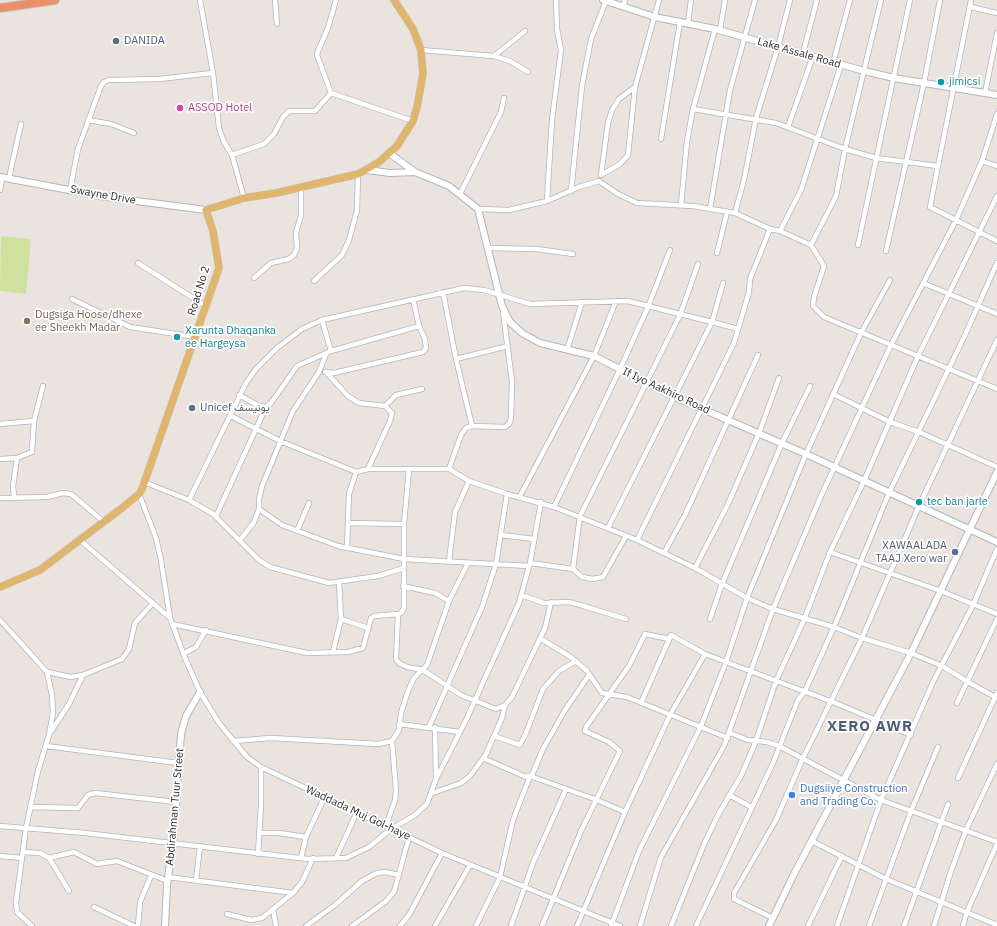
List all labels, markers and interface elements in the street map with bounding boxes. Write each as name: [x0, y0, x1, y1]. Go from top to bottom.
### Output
place label: DANIDA: [124, 34, 165, 48]
street label: Lake Assale Road: [756, 35, 842, 71]
marker: DANIDA: [111, 36, 121, 46]
place label: jimicsi: [949, 75, 980, 89]
marker: jimicsi: [936, 77, 946, 87]
place label: ASSOD Hotel: [188, 101, 252, 115]
marker: ASSOD Hotel: [175, 103, 185, 113]
street label: Swayne Drive: [69, 183, 137, 207]
street label: Road No 2: [185, 265, 213, 317]
place label: Dugsiga Hoose/dhexe ee Sheekh Madar: [35, 308, 142, 334]
marker: Dugsiga Hoose/dhexe ee Sheekh Madar: [22, 316, 32, 326]
place label: Xarunta Dhaqanka ee Hargeysa: [185, 324, 276, 350]
marker: Xarunta Dhaqanka ee Hargeysa: [172, 332, 182, 342]
street label: If Iyo Aakhiro Road: [620, 365, 712, 417]
place label: Unicef يونيسف: [200, 401, 270, 415]
marker: Unicef يونيسف: [187, 403, 197, 413]
place label: tec ban jarle: [927, 495, 988, 509]
marker: tec ban jarle: [914, 497, 924, 507]
place label: XAWAALADA TAAJ Xero war: [875, 539, 947, 565]
marker: XAWAALADA TAAJ Xero war: [950, 547, 960, 557]
district label: XERO AWR: [827, 718, 913, 736]
street label: Abdirahman Tuur Street: [163, 748, 187, 866]
place label: Dugsiiye Construction and Trading Co.: [800, 782, 908, 808]
street label: Waddada Muj Gol-haye: [303, 783, 413, 843]
marker: Dugsiiye Construction and Trading Co.: [787, 790, 797, 800]

